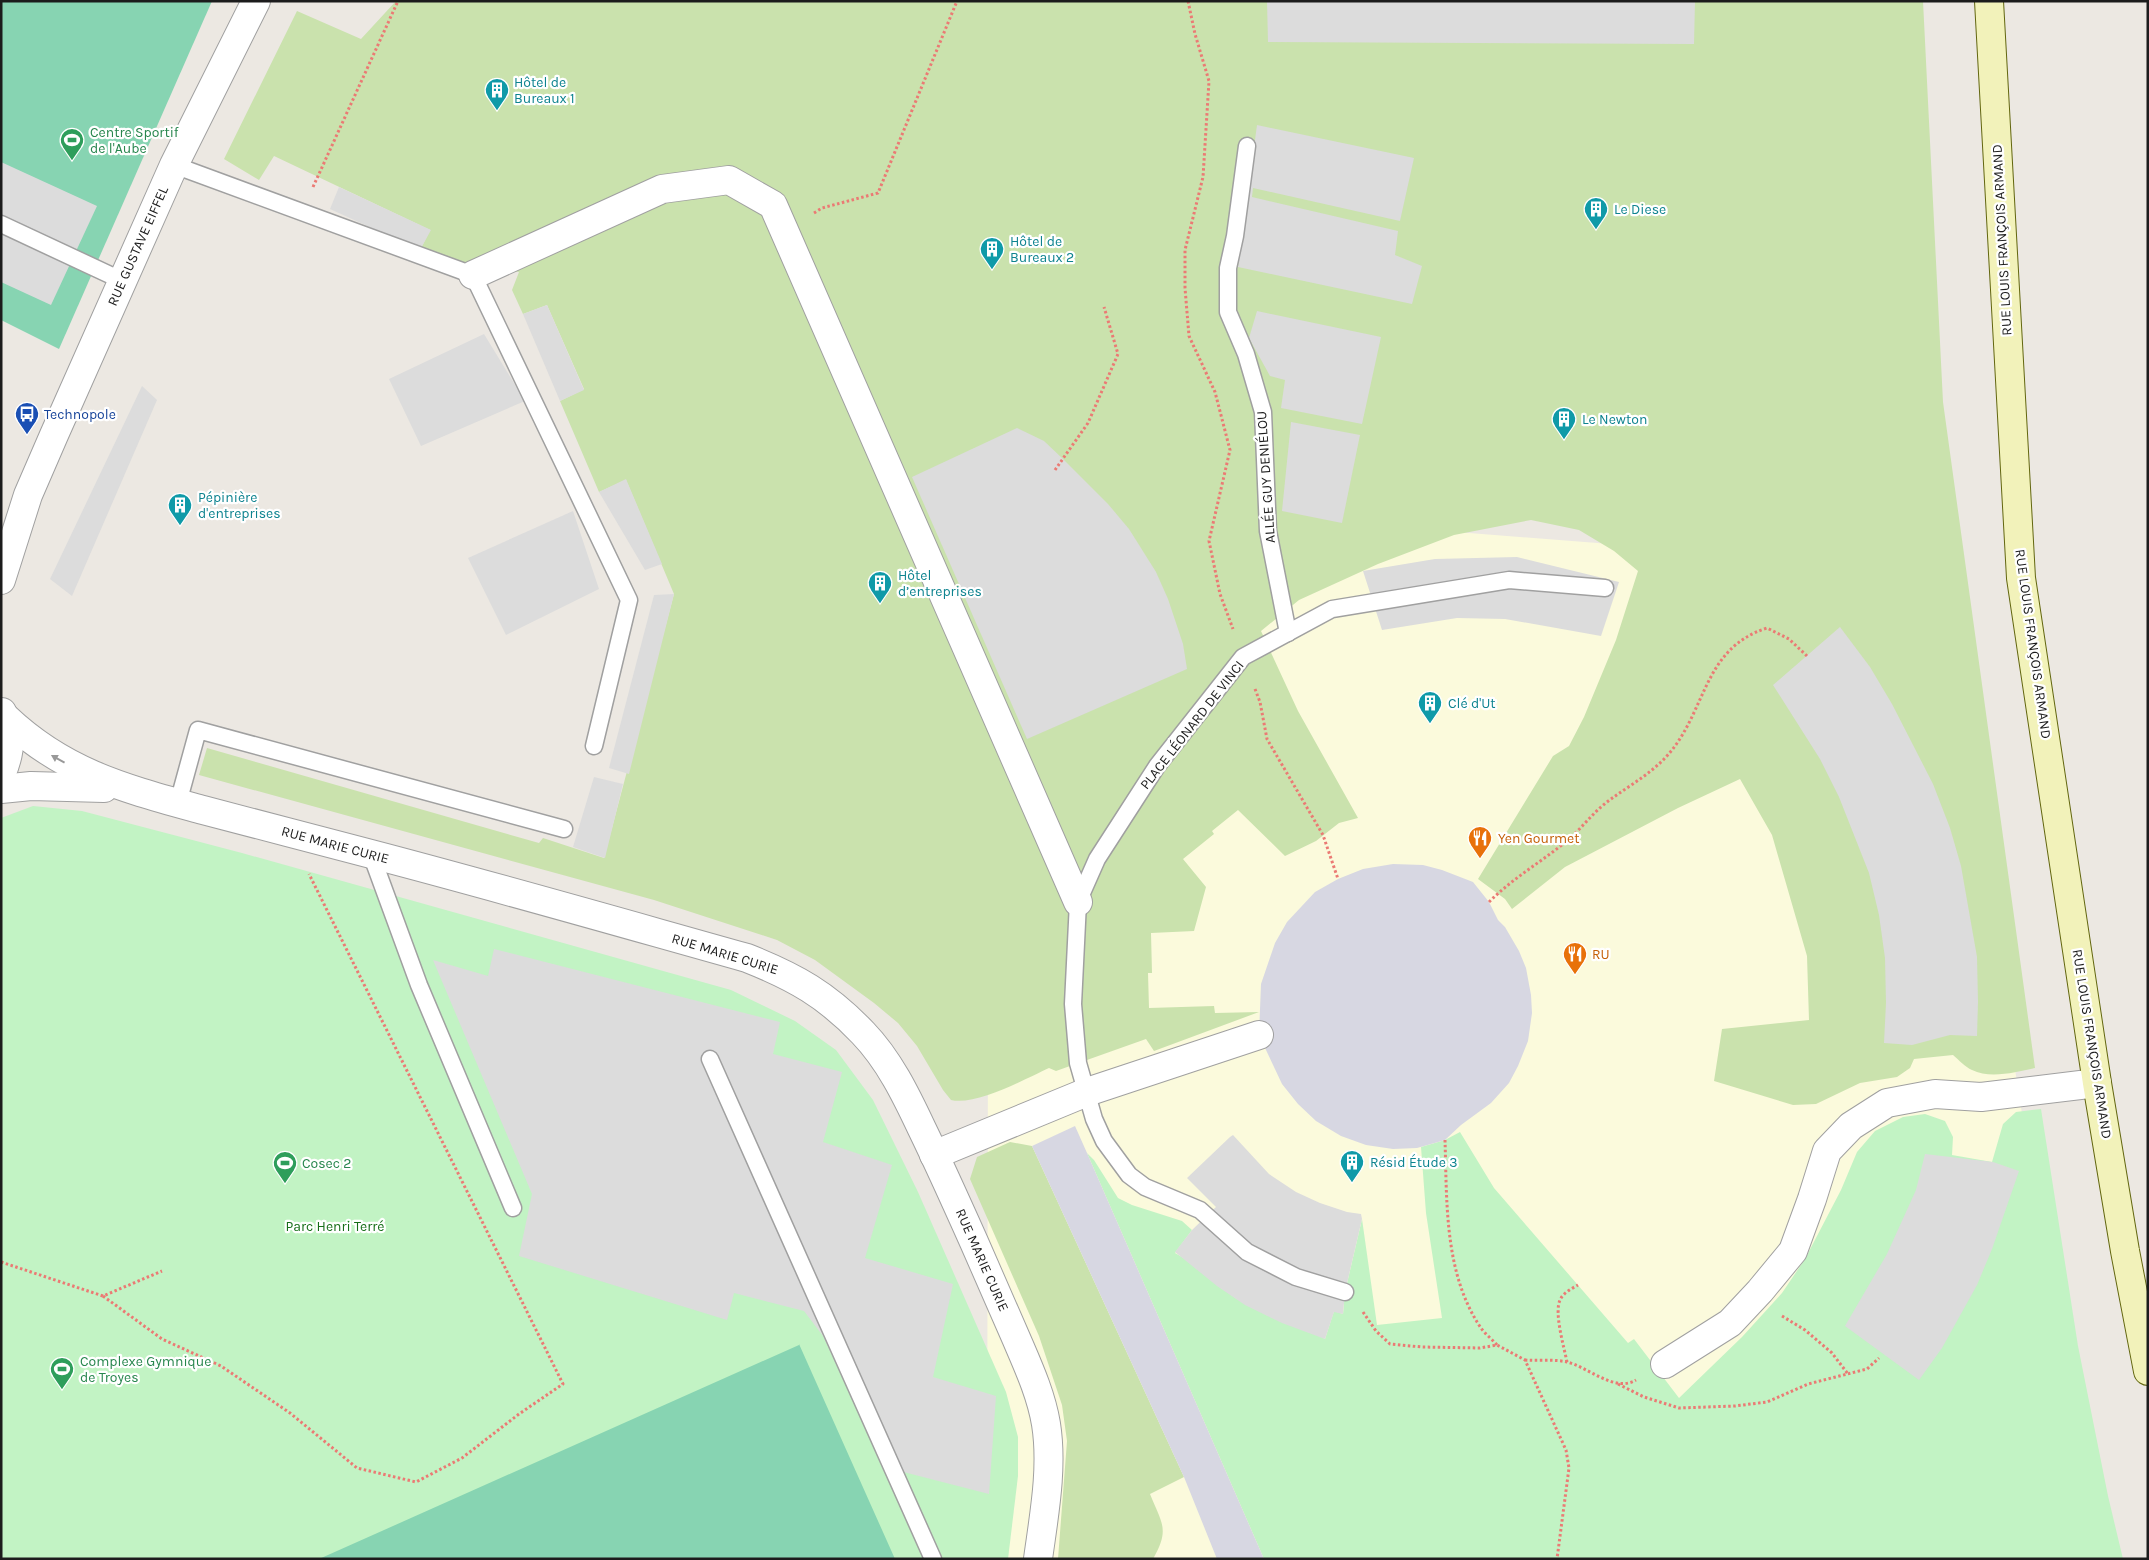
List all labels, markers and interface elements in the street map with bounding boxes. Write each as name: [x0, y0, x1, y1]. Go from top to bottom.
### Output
place label: Hôtel de Bureaux 1: [514, 74, 575, 107]
building icon: Hôtel de Bureaux 1: [484, 77, 510, 111]
place label: Centre Sportif de l'Aube: [90, 124, 179, 157]
sports icon: Centre Sportif de l'Aube: [59, 127, 85, 161]
street label: RUE LOUIS FRANÇOIS ARMAND: [1988, 144, 2016, 336]
street label: RUE GUSTAVE EIFFEL: [104, 183, 172, 309]
building icon: Le Diese: [1583, 196, 1609, 230]
place label: Le Diese: [1614, 201, 1666, 218]
place label: Hôtel de Bureaux 2: [1010, 233, 1074, 266]
building icon: Hôtel de Bureaux 2: [979, 236, 1005, 270]
bus stop icon: Technopole: [14, 401, 40, 435]
place label: Technopole: [44, 406, 116, 423]
building icon: Le Newton: [1551, 406, 1577, 440]
street label: ALLÉE GUY DENIÉLOU: [1252, 410, 1279, 544]
place label: Le Newton: [1582, 411, 1647, 428]
place label: Pépinière d'entreprises: [198, 489, 281, 522]
building icon: Pépinière d'entreprises: [167, 492, 193, 526]
street label: RUE LOUIS FRANÇOIS ARMAND: [2011, 548, 2055, 740]
place label: Hôtel d’entreprises: [898, 567, 982, 600]
building icon: Hôtel d’entreprises: [867, 570, 893, 604]
street label: PLACE LÉONARD DE VINCI: [1136, 657, 1248, 793]
building icon: Clé d'Ut: [1417, 690, 1443, 724]
place label: Clé d'Ut: [1448, 695, 1496, 712]
one-way arrow: [51, 755, 66, 763]
street label: RUE MARIE CURIE: [279, 822, 391, 868]
restaurant icon: Yen Gourmet: [1467, 825, 1493, 859]
place label: Yen Gourmet: [1498, 830, 1580, 847]
street label: RUE MARIE CURIE: [670, 930, 780, 978]
restaurant icon: RU: [1562, 941, 1588, 975]
place label: RU: [1592, 946, 1610, 963]
street label: RUE LOUIS FRANÇOIS ARMAND: [2069, 948, 2115, 1140]
building icon: Résid Étude 3: [1339, 1149, 1365, 1183]
sports icon: Cosec 2: [272, 1150, 298, 1184]
place label: Résid Étude 3: [1370, 1153, 1458, 1171]
place label: Cosec 2: [302, 1155, 351, 1172]
street label: RUE MARIE CURIE: [952, 1206, 1012, 1314]
park label: Parc Henri Terré: [285, 1218, 385, 1235]
place label: Complexe Gymnique de Troyes: [80, 1353, 211, 1386]
sports icon: Complexe Gymnique de Troyes: [49, 1356, 75, 1390]

